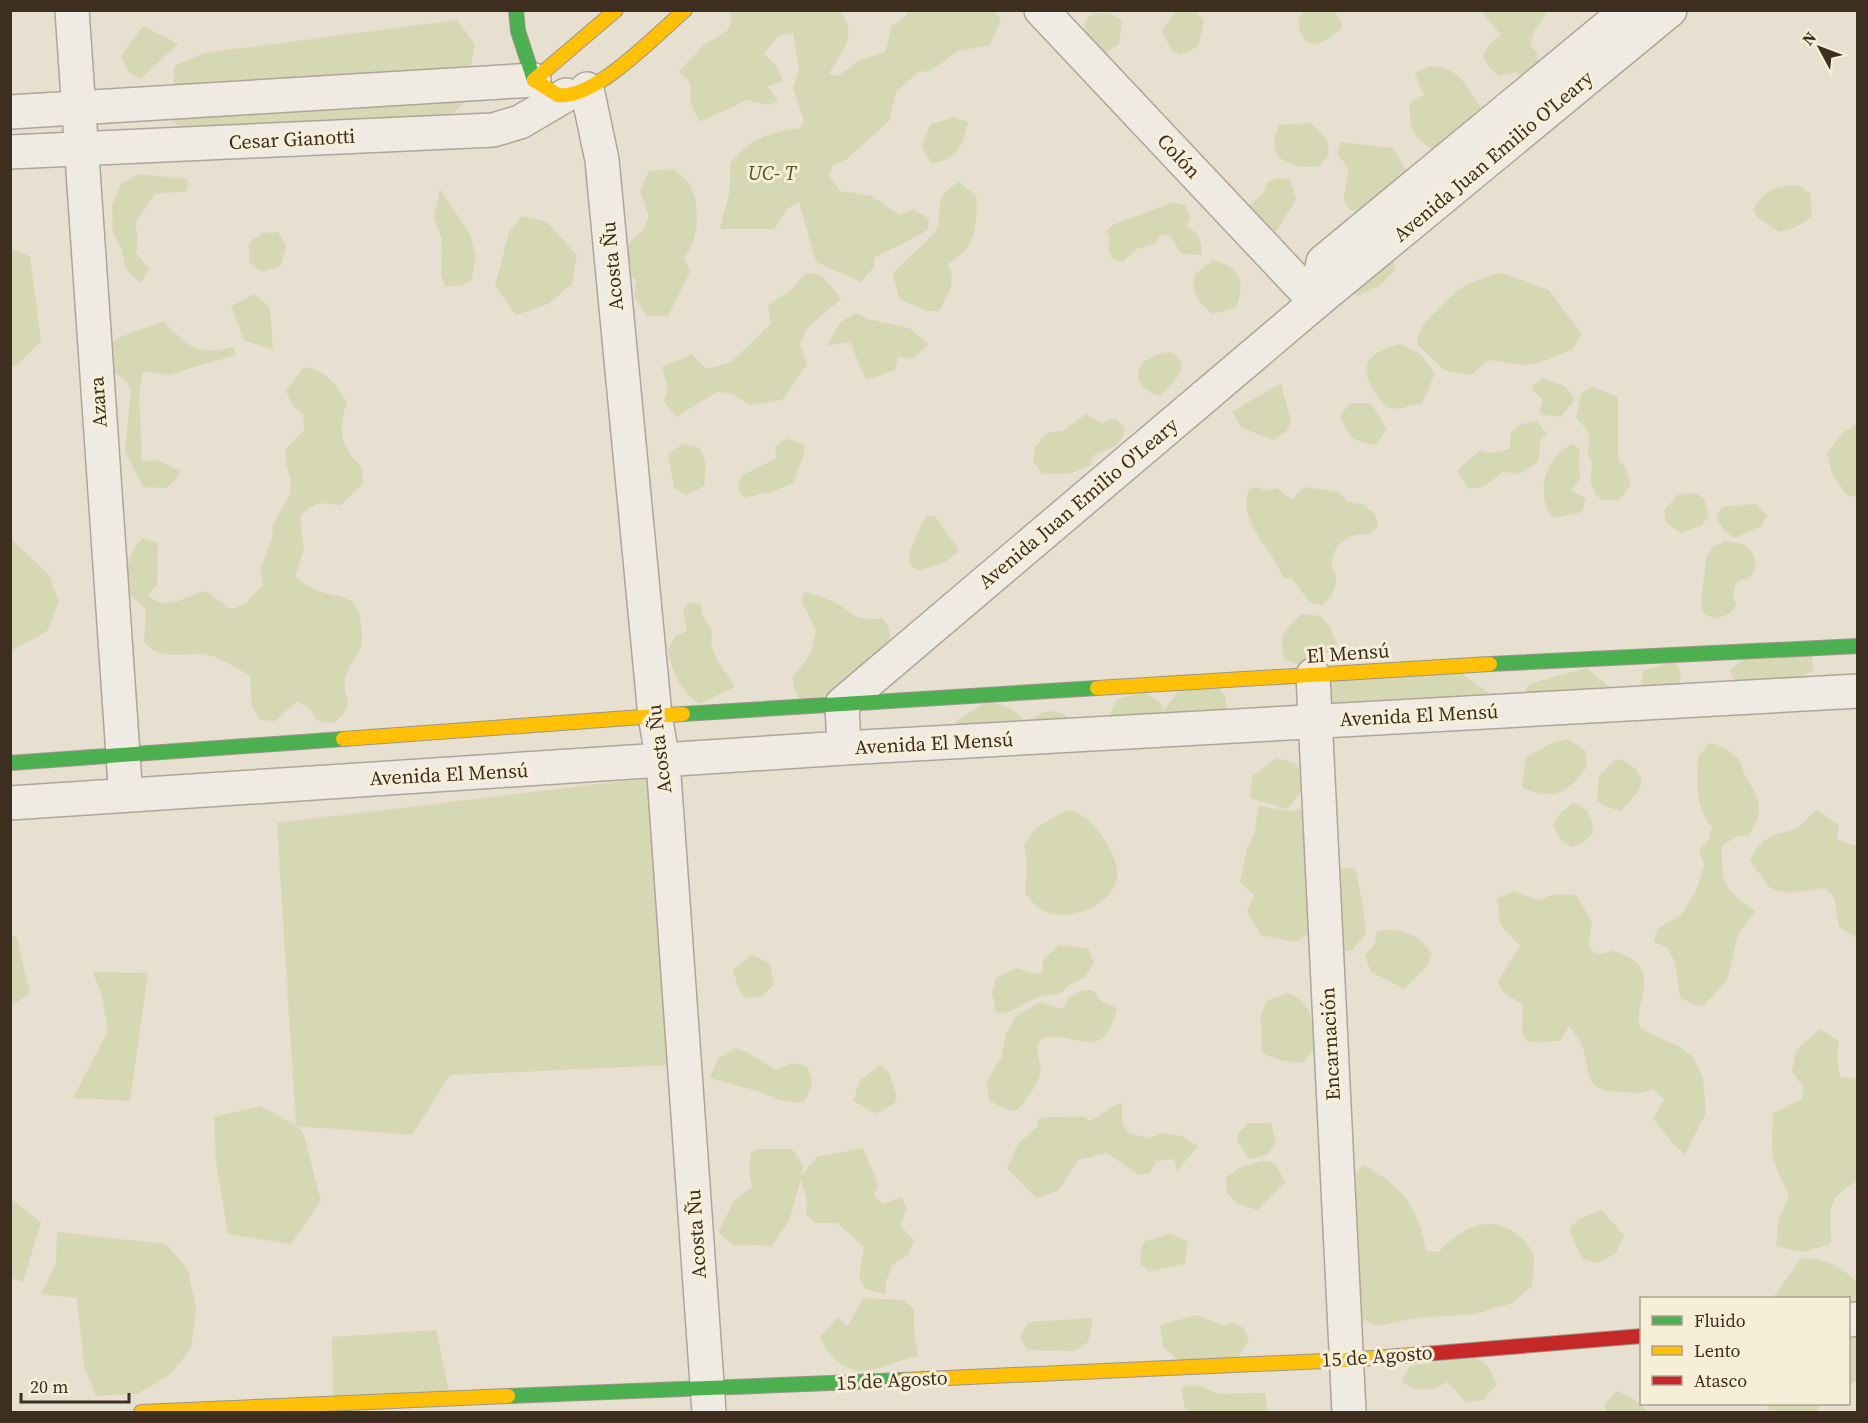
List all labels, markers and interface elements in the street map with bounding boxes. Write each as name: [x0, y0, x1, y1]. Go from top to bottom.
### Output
north arrow: [1790, 18, 1850, 78]
text: N: [1797, 26, 1821, 50]
street label: Avenida Juan Emilio O'Leary: [1387, 63, 1600, 248]
street label: Cesar Gianotti: [228, 122, 356, 156]
street label: Colón: [1151, 127, 1207, 185]
park label: UC- T: [748, 159, 798, 187]
street label: Acosta Ñu: [594, 220, 630, 312]
street label: Azara: [82, 375, 114, 428]
street label: Avenida Juan Emilio O'Leary: [972, 410, 1185, 595]
street label: El Mensú: [1306, 636, 1390, 670]
street label: Avenida El Mensú: [1339, 697, 1499, 733]
street label: Acosta Ñu: [640, 703, 678, 795]
street label: Avenida El Mensú: [854, 725, 1014, 761]
street label: Avenida El Mensú: [369, 756, 529, 792]
street label: Encarnación: [1313, 987, 1347, 1101]
street label: Acosta Ñu: [679, 1188, 713, 1280]
legend: [1640, 1297, 1850, 1405]
text: Fluido: [1694, 1308, 1746, 1333]
street label: 15 de Agosto: [1320, 1338, 1434, 1374]
text: Lento: [1694, 1338, 1741, 1363]
street label: 15 de Agosto: [836, 1363, 948, 1397]
scale bar: [21, 1366, 129, 1404]
text: Atasco: [1694, 1368, 1747, 1393]
text: 20 m: [30, 1374, 68, 1399]

